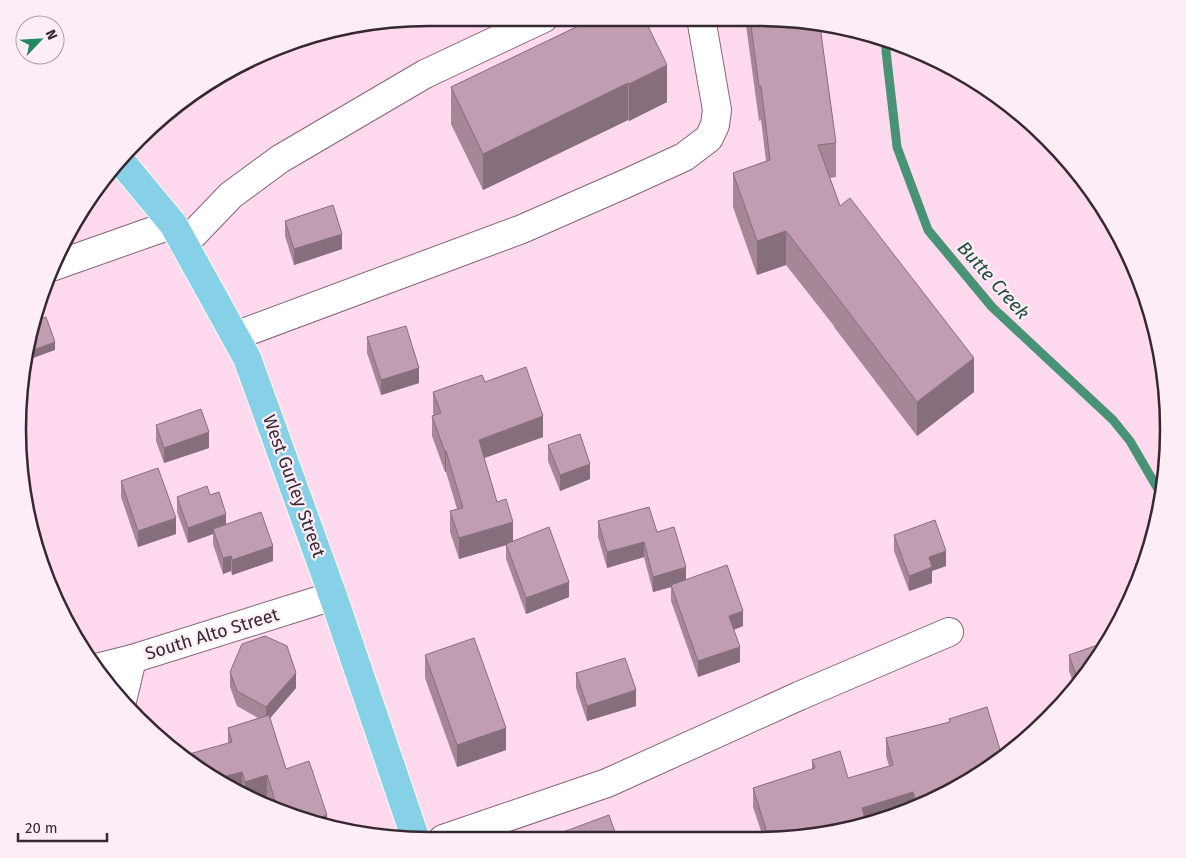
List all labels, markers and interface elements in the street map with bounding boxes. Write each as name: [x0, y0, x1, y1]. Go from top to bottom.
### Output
north arrow: [15, 15, 65, 65]
text: N: [42, 27, 61, 43]
water label: Butte Creek: [953, 237, 1035, 324]
street label: West Gurley Street: [258, 412, 330, 561]
street label: South Alto Street: [143, 603, 282, 665]
scale bar: [18, 810, 106, 842]
text: 20 m: [25, 819, 58, 837]

